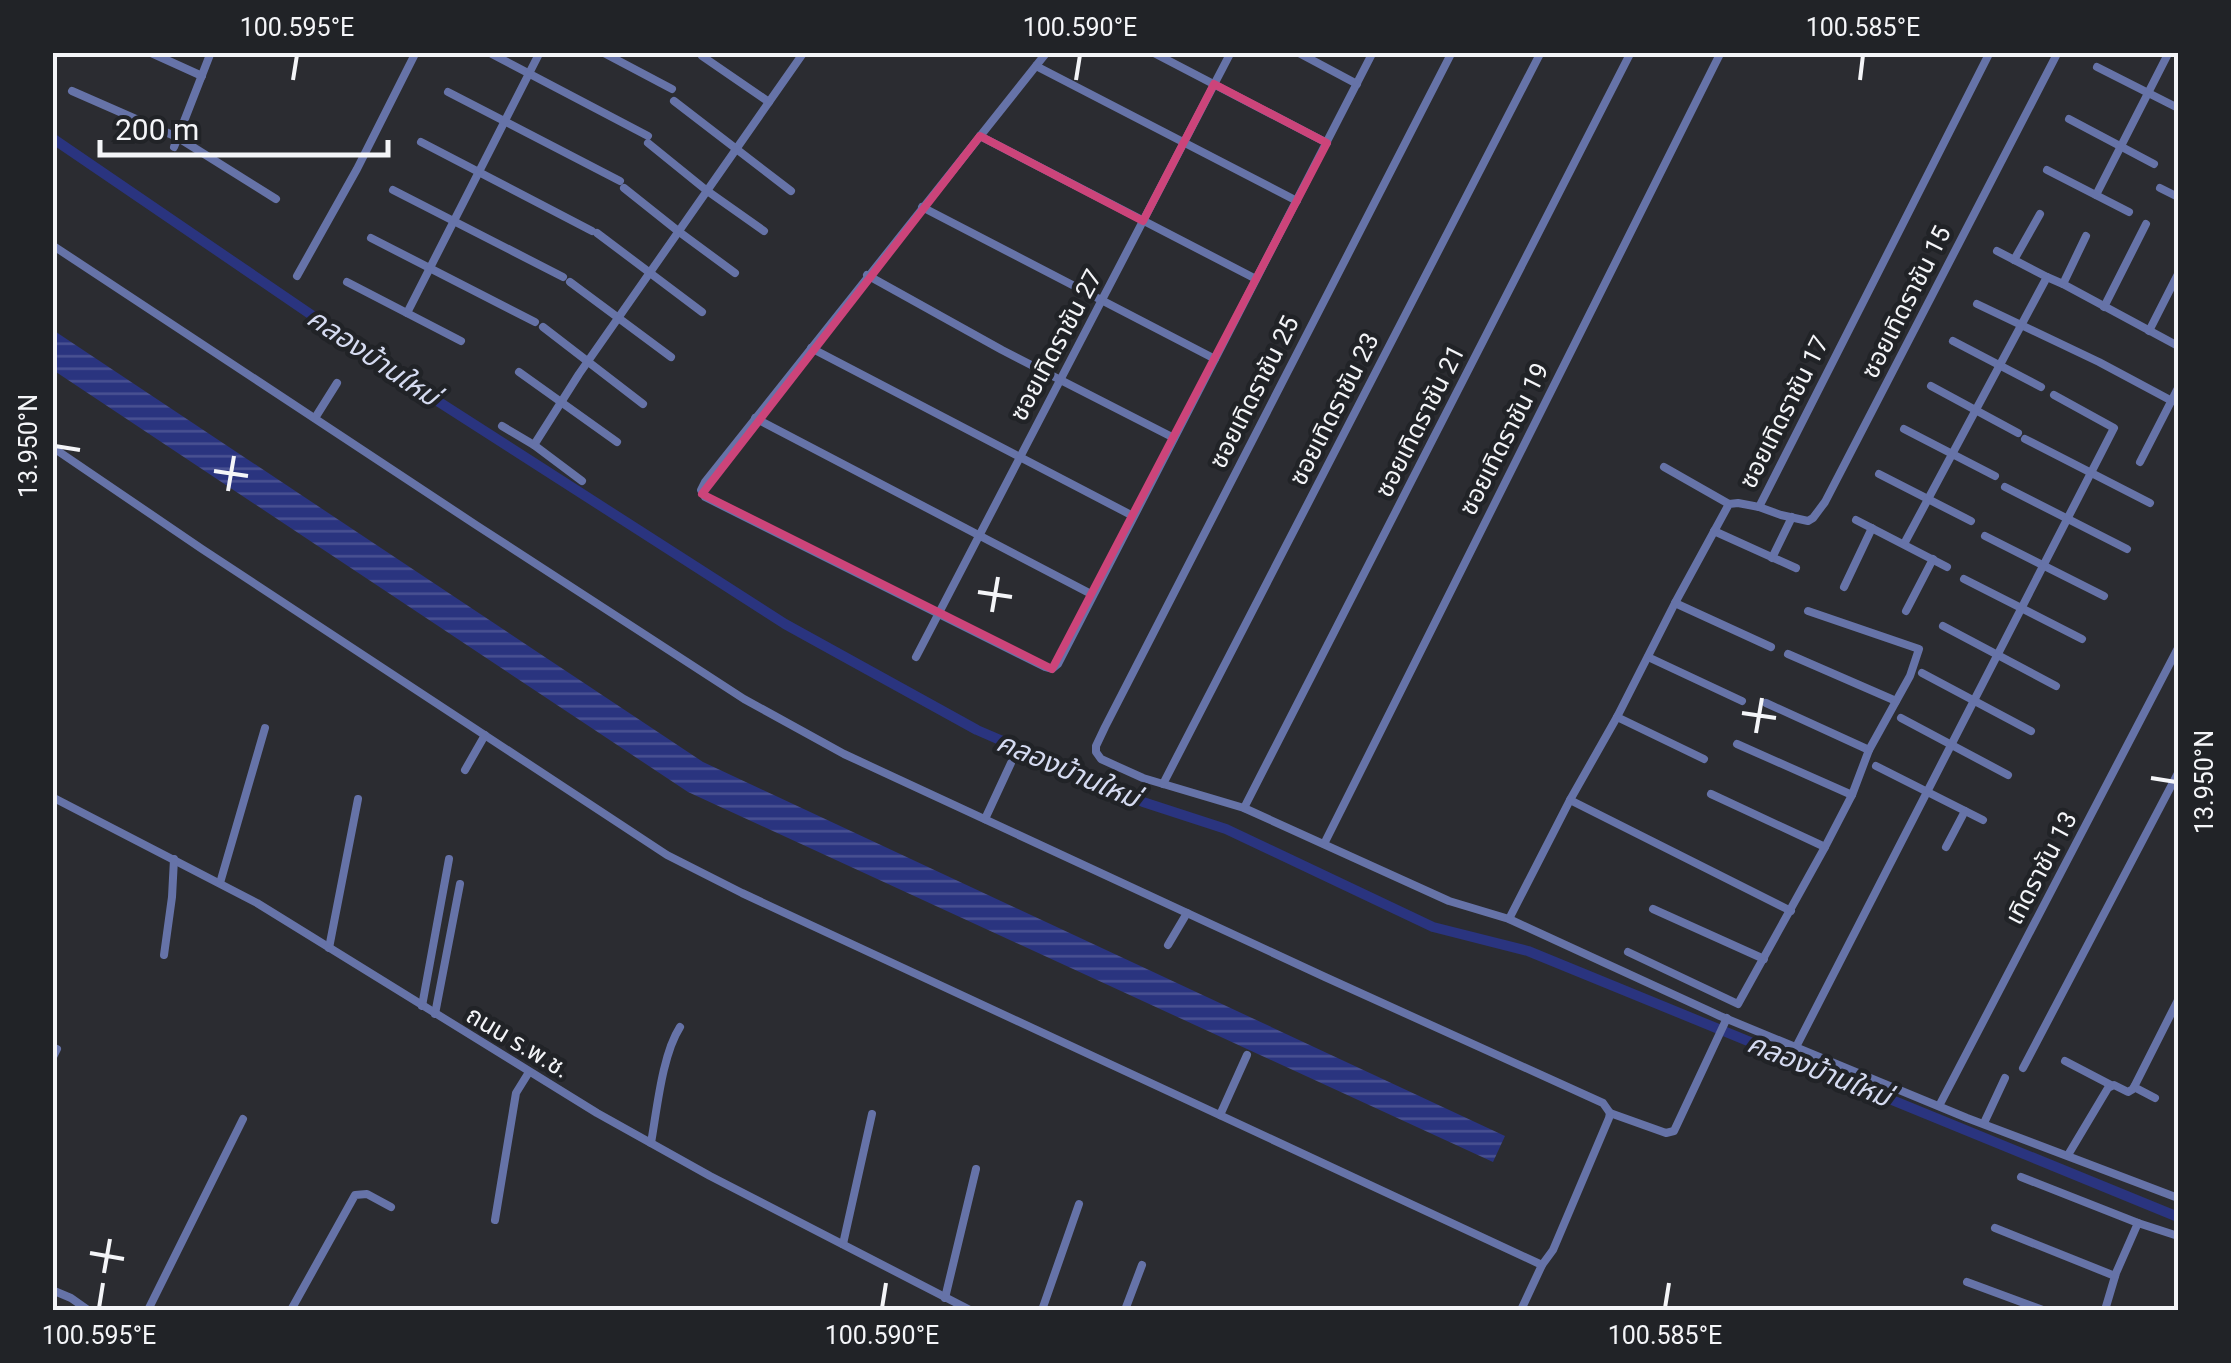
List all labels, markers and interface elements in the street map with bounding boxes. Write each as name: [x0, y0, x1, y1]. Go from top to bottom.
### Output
text: 100.595°E: [240, 13, 354, 42]
text: 100.590°E: [1023, 13, 1137, 42]
text: 100.585°E: [1806, 13, 1920, 42]
scale bar: [100, 95, 388, 157]
text: 200 m: [115, 112, 199, 147]
street label: ซอยเทิดราชัน 15: [1855, 221, 1957, 383]
street label: ซอยเทิดราชัน 27: [1004, 265, 1108, 425]
water label: คลองบ้านใหม่: [301, 301, 449, 415]
street label: ซอยเทิดราชัน 25: [1203, 311, 1305, 473]
street label: ซอยเทิดราชัน 23: [1283, 328, 1385, 490]
street label: ซอยเทิดราชัน 17: [1733, 331, 1835, 493]
street label: ซอยเทิดราชัน 21: [1369, 340, 1471, 502]
street label: ซอยเทิดราชัน 19: [1453, 358, 1555, 520]
text: 13.950°N: [14, 394, 43, 498]
water label: คลองบ้านใหม่: [992, 725, 1148, 816]
text: 13.950°N: [2190, 730, 2219, 834]
street label: เทิดราชัน 13: [1999, 807, 2083, 929]
street label: ถนน ร.พ.ช.: [461, 1000, 575, 1084]
water label: คลองบ้านใหม่: [1743, 1026, 1899, 1115]
text: 100.595°E: [42, 1321, 156, 1350]
text: 100.590°E: [825, 1321, 939, 1350]
text: 100.585°E: [1608, 1321, 1722, 1350]

